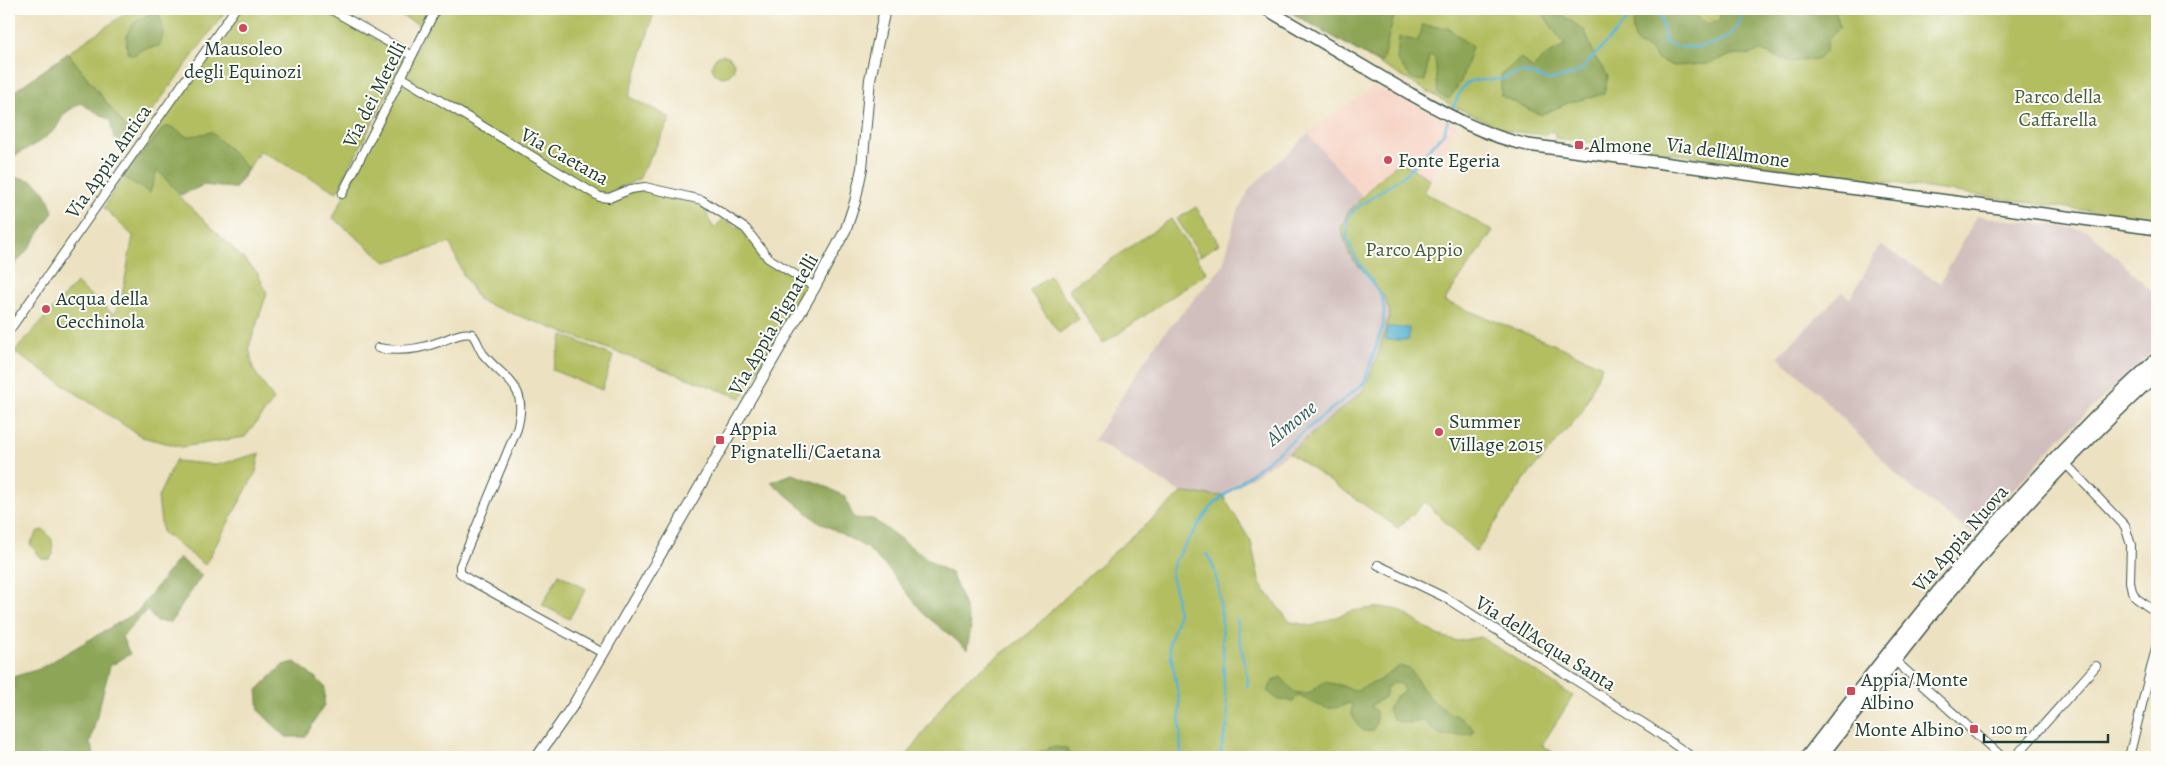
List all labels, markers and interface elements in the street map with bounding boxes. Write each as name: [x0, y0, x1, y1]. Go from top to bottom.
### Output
marker: Mausoleo degli Equinozi: [237, 22, 249, 34]
place label: Mausoleo degli Equinozi: [184, 35, 302, 85]
street label: Via dei Metelli: [336, 36, 413, 153]
park label: Parco della Caffarella: [2014, 83, 2103, 133]
street label: Via Appia Antica: [58, 98, 158, 225]
street label: Via Caetana: [515, 121, 614, 192]
street label: Via dell'Almone: [1664, 130, 1791, 174]
place label: Almone: [1588, 132, 1652, 159]
marker: Almone: [1573, 139, 1585, 151]
place label: Fonte Egeria: [1398, 147, 1501, 174]
marker: Fonte Egeria: [1382, 154, 1394, 166]
park label: Parco Appio: [1365, 236, 1463, 263]
street label: Via Appia Pignatelli: [721, 248, 825, 401]
place label: Acqua della Cecchinola: [55, 285, 149, 335]
marker: Acqua della Cecchinola: [40, 303, 52, 315]
water label: Almone: [1259, 393, 1323, 453]
place label: Summer Village 2015: [1448, 408, 1544, 458]
place label: Appia Pignatelli/Caetana: [729, 415, 882, 465]
marker: Summer Village 2015: [1433, 426, 1445, 438]
marker: Appia Pignatelli/Caetana: [714, 434, 726, 446]
street label: Via Appia Nuova: [1905, 478, 2015, 599]
street label: Via dell'Acqua Santa: [1469, 589, 1622, 698]
place label: Appia/Monte Albino: [1860, 666, 1968, 716]
marker: Appia/Monte Albino: [1845, 685, 1857, 697]
scale bar: [1984, 711, 2107, 743]
place label: Monte Albino: [1854, 716, 1964, 743]
text: 100 m: [1991, 719, 2028, 739]
marker: Monte Albino: [1968, 723, 1980, 735]

